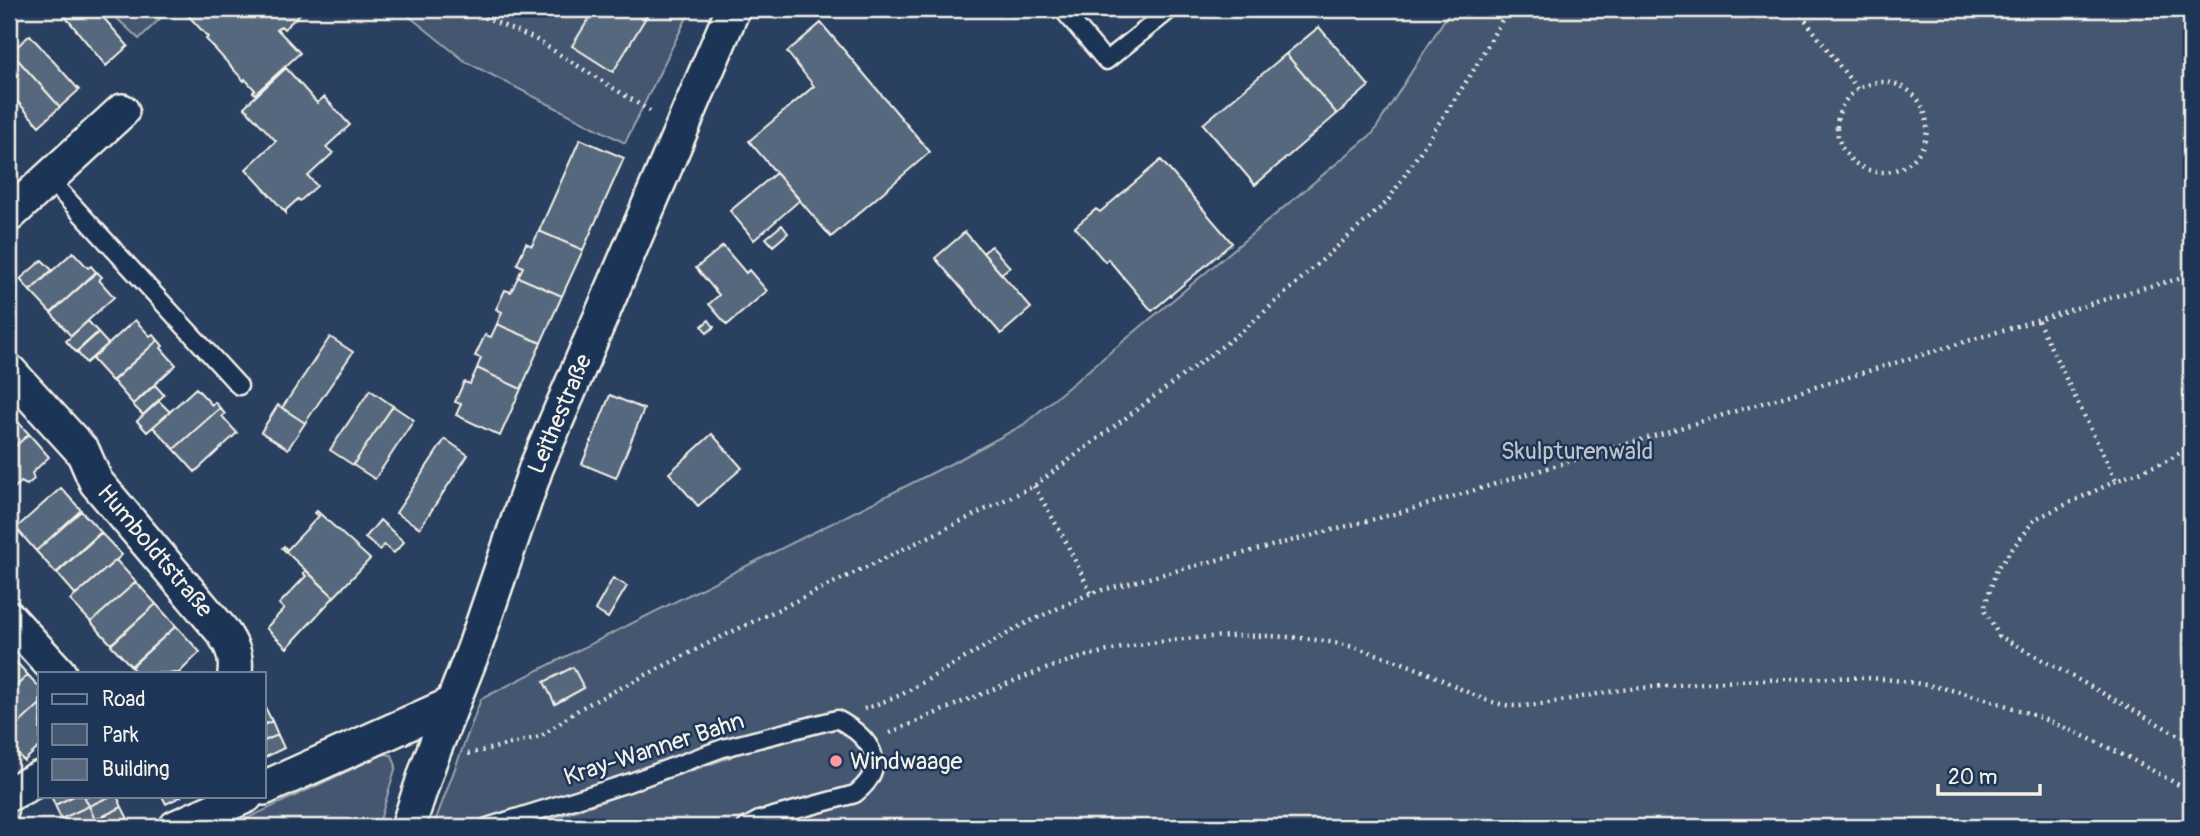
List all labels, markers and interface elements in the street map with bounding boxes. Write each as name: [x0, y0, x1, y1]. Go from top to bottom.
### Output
street label: Leithestraße: [522, 350, 598, 478]
park label: Skulpturenwald: [1501, 437, 1653, 466]
street label: Humboldtstraße: [91, 479, 219, 624]
legend: [38, 672, 266, 798]
text: Road: [102, 686, 146, 713]
street label: Kray-Wanner Bahn: [560, 706, 748, 792]
text: Park: [102, 722, 139, 749]
place label: Windwaage: [850, 747, 962, 776]
scale bar: [1938, 752, 2039, 796]
marker: Windwaage: [828, 753, 844, 769]
text: Building: [102, 756, 169, 783]
text: 20 m: [1948, 764, 1997, 791]

